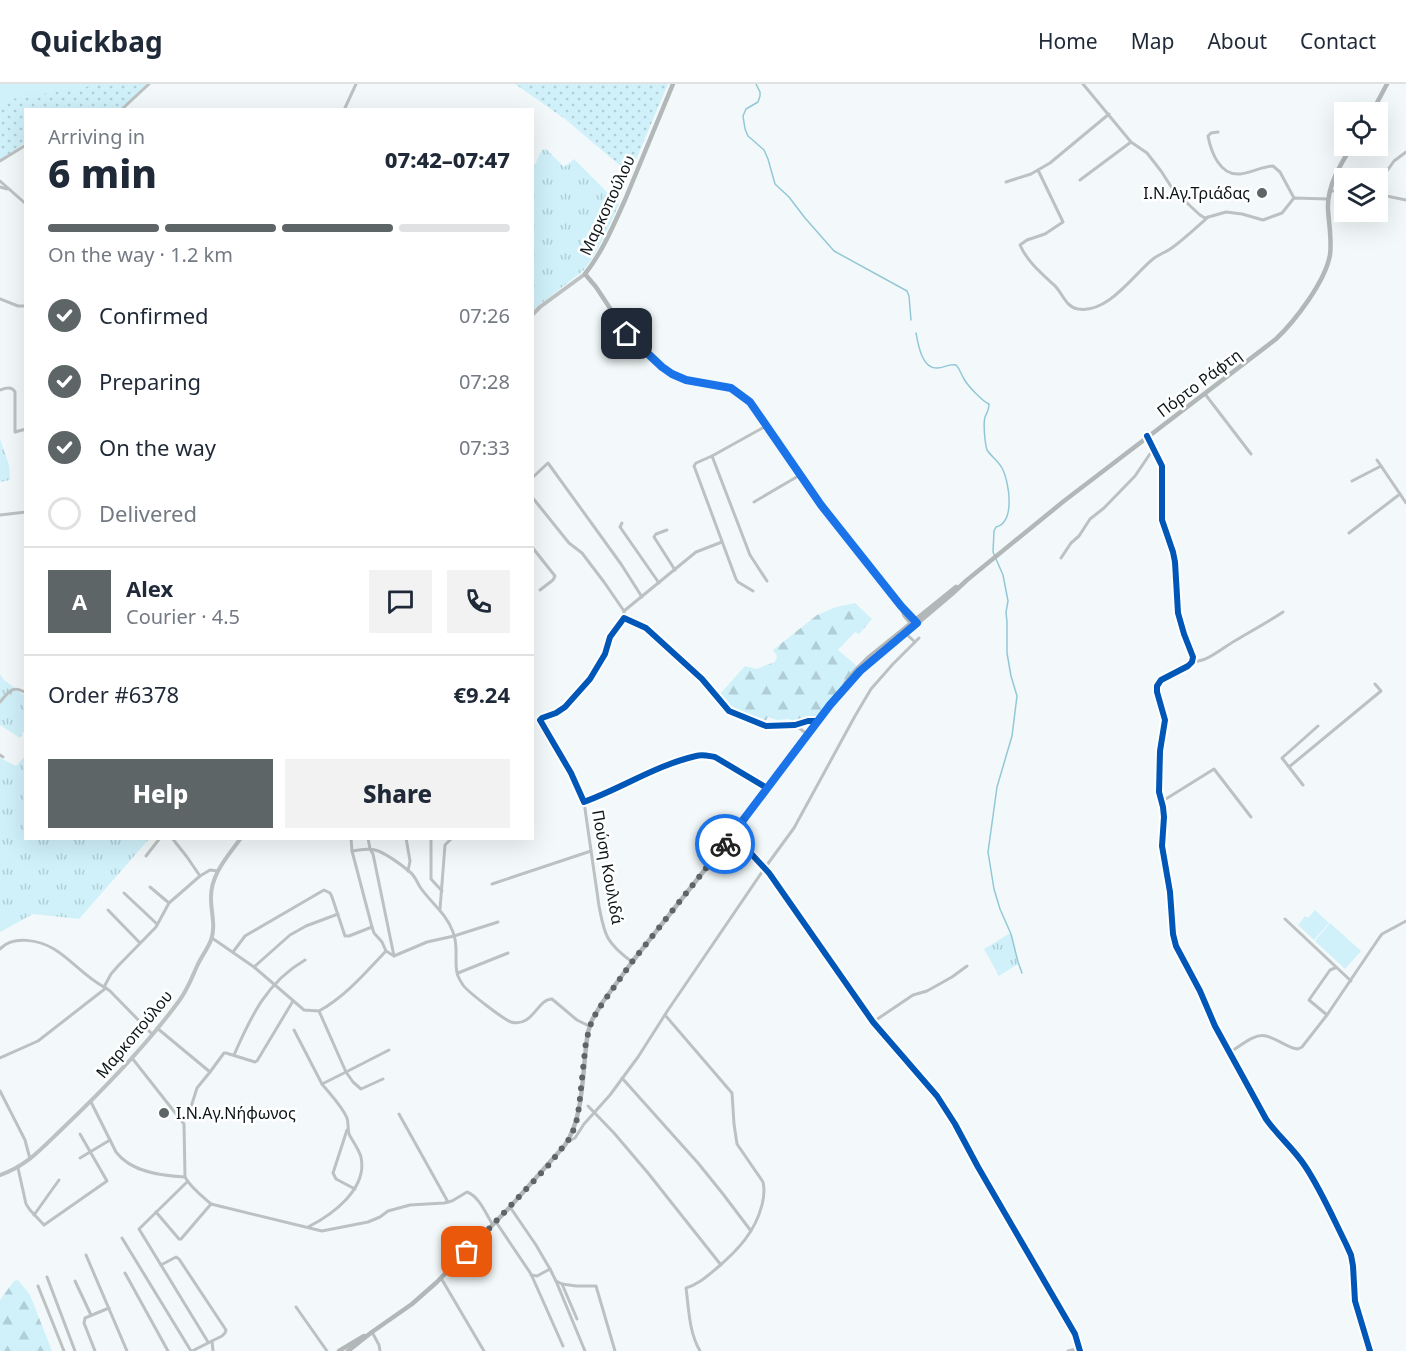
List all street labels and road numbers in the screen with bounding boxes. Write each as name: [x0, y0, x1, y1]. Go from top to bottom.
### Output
street label: Μαρκοπούλου: [574, 151, 640, 259]
street label: Πόρτο Ράφτη: [1152, 344, 1246, 422]
street label: Πούση Κουλιδά: [587, 808, 629, 926]
street label: Μαρκοπούλου: [91, 985, 177, 1083]

